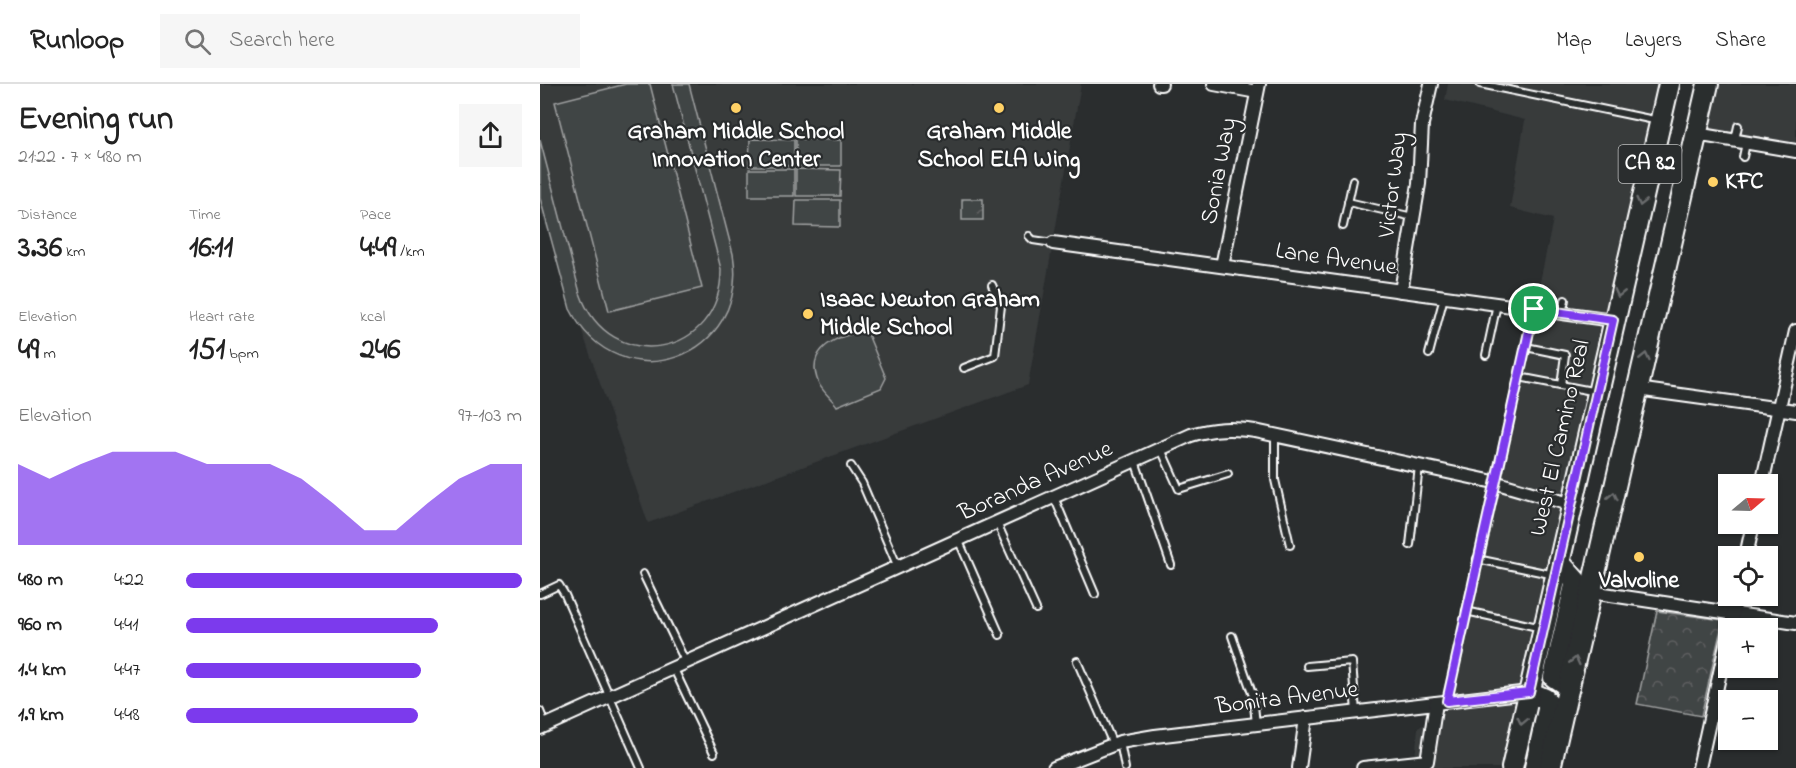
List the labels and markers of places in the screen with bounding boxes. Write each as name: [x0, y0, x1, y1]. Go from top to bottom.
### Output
marker: Graham Middle School Innovation Center: [729, 101, 743, 115]
marker: Graham Middle School ELA Wing: [992, 101, 1006, 115]
place label: Graham Middle School Innovation Center: [628, 115, 844, 178]
place label: Graham Middle School ELA Wing: [918, 115, 1081, 179]
place label: KFC: [1725, 165, 1763, 200]
marker: KFC: [1706, 175, 1720, 189]
place label: Isaac Newton Graham Middle School: [820, 283, 1040, 346]
pin: [1508, 283, 1559, 334]
marker: Isaac Newton Graham Middle School: [801, 307, 815, 321]
marker: Valvoline: [1632, 550, 1646, 564]
place label: Valvoline: [1598, 564, 1680, 599]

